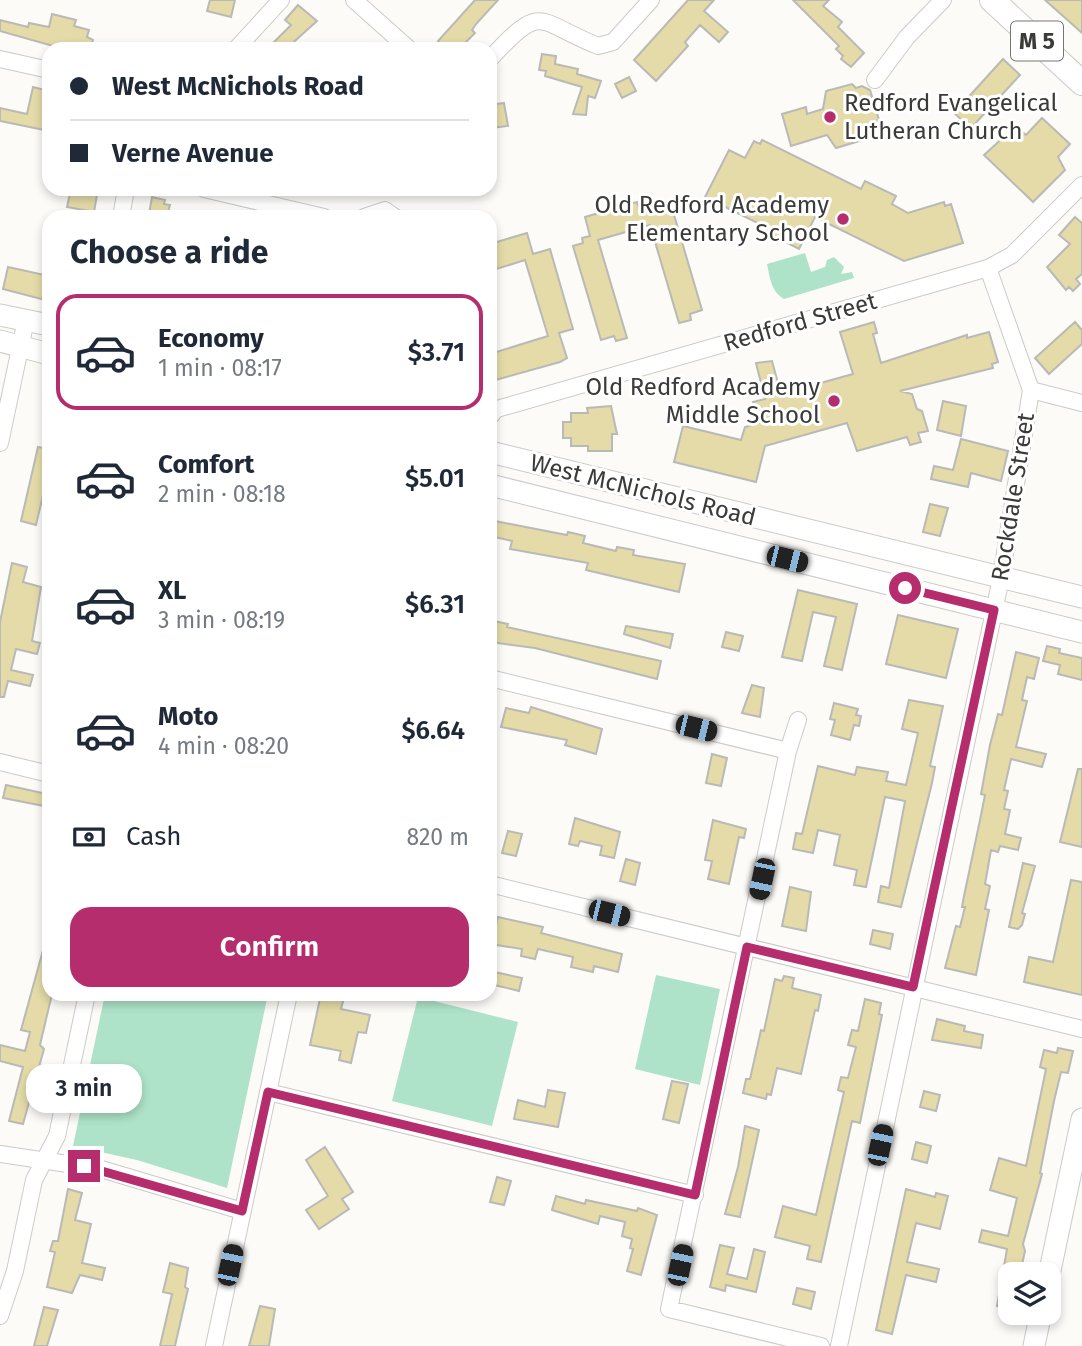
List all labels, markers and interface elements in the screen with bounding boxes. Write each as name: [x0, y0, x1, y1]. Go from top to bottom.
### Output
road number: M 5: [1011, 22, 1063, 60]
text: West McNichols Road: [112, 71, 364, 102]
place label: Redford Evangelical Lutheran Church: [844, 89, 1058, 145]
marker: Redford Evangelical Lutheran Church: [822, 109, 838, 125]
text: Verne Avenue: [112, 138, 274, 169]
place label: Old Redford Academy Elementary School: [594, 191, 829, 247]
marker: Old Redford Academy Elementary School: [835, 211, 851, 227]
text: Choose a ride: [70, 233, 268, 271]
street label: Redford Street: [720, 287, 880, 357]
icon: car: [74, 321, 137, 384]
text: Economy: [158, 323, 264, 354]
text: $3.71: [408, 337, 465, 368]
text: 1 min · 08:17: [158, 354, 282, 382]
place label: Old Redford Academy Middle School: [585, 373, 820, 429]
marker: Old Redford Academy Middle School: [826, 393, 842, 409]
street label: Rockdale Street: [986, 410, 1040, 583]
icon: car: [74, 447, 137, 510]
street label: West McNichols Road: [527, 448, 759, 532]
text: Comfort: [158, 449, 254, 480]
text: $5.01: [405, 463, 465, 494]
text: 2 min · 08:18: [158, 480, 286, 508]
car: [765, 544, 810, 574]
route start: [889, 572, 921, 604]
icon: car: [74, 573, 137, 636]
text: XL: [158, 575, 186, 606]
text: $6.31: [405, 589, 465, 620]
text: 3 min · 08:19: [158, 606, 285, 634]
icon: car: [74, 699, 137, 762]
text: Moto: [158, 701, 218, 732]
car: [674, 713, 719, 743]
text: $6.64: [401, 715, 465, 746]
text: 4 min · 08:20: [158, 732, 289, 760]
icon: cash: [70, 818, 108, 856]
text: Cash: [126, 821, 182, 852]
text: 820 m: [407, 823, 469, 851]
car: [748, 856, 777, 902]
car: [587, 898, 632, 928]
button: Confirm: [70, 907, 469, 987]
callout: 3 min: [26, 1064, 142, 1114]
text: 3 min: [56, 1074, 112, 1102]
car: [866, 1122, 895, 1168]
route end: [68, 1150, 100, 1182]
car: [216, 1242, 245, 1288]
car: [666, 1242, 695, 1288]
map controls: [998, 1262, 1061, 1325]
button: layers: [998, 1262, 1061, 1325]

